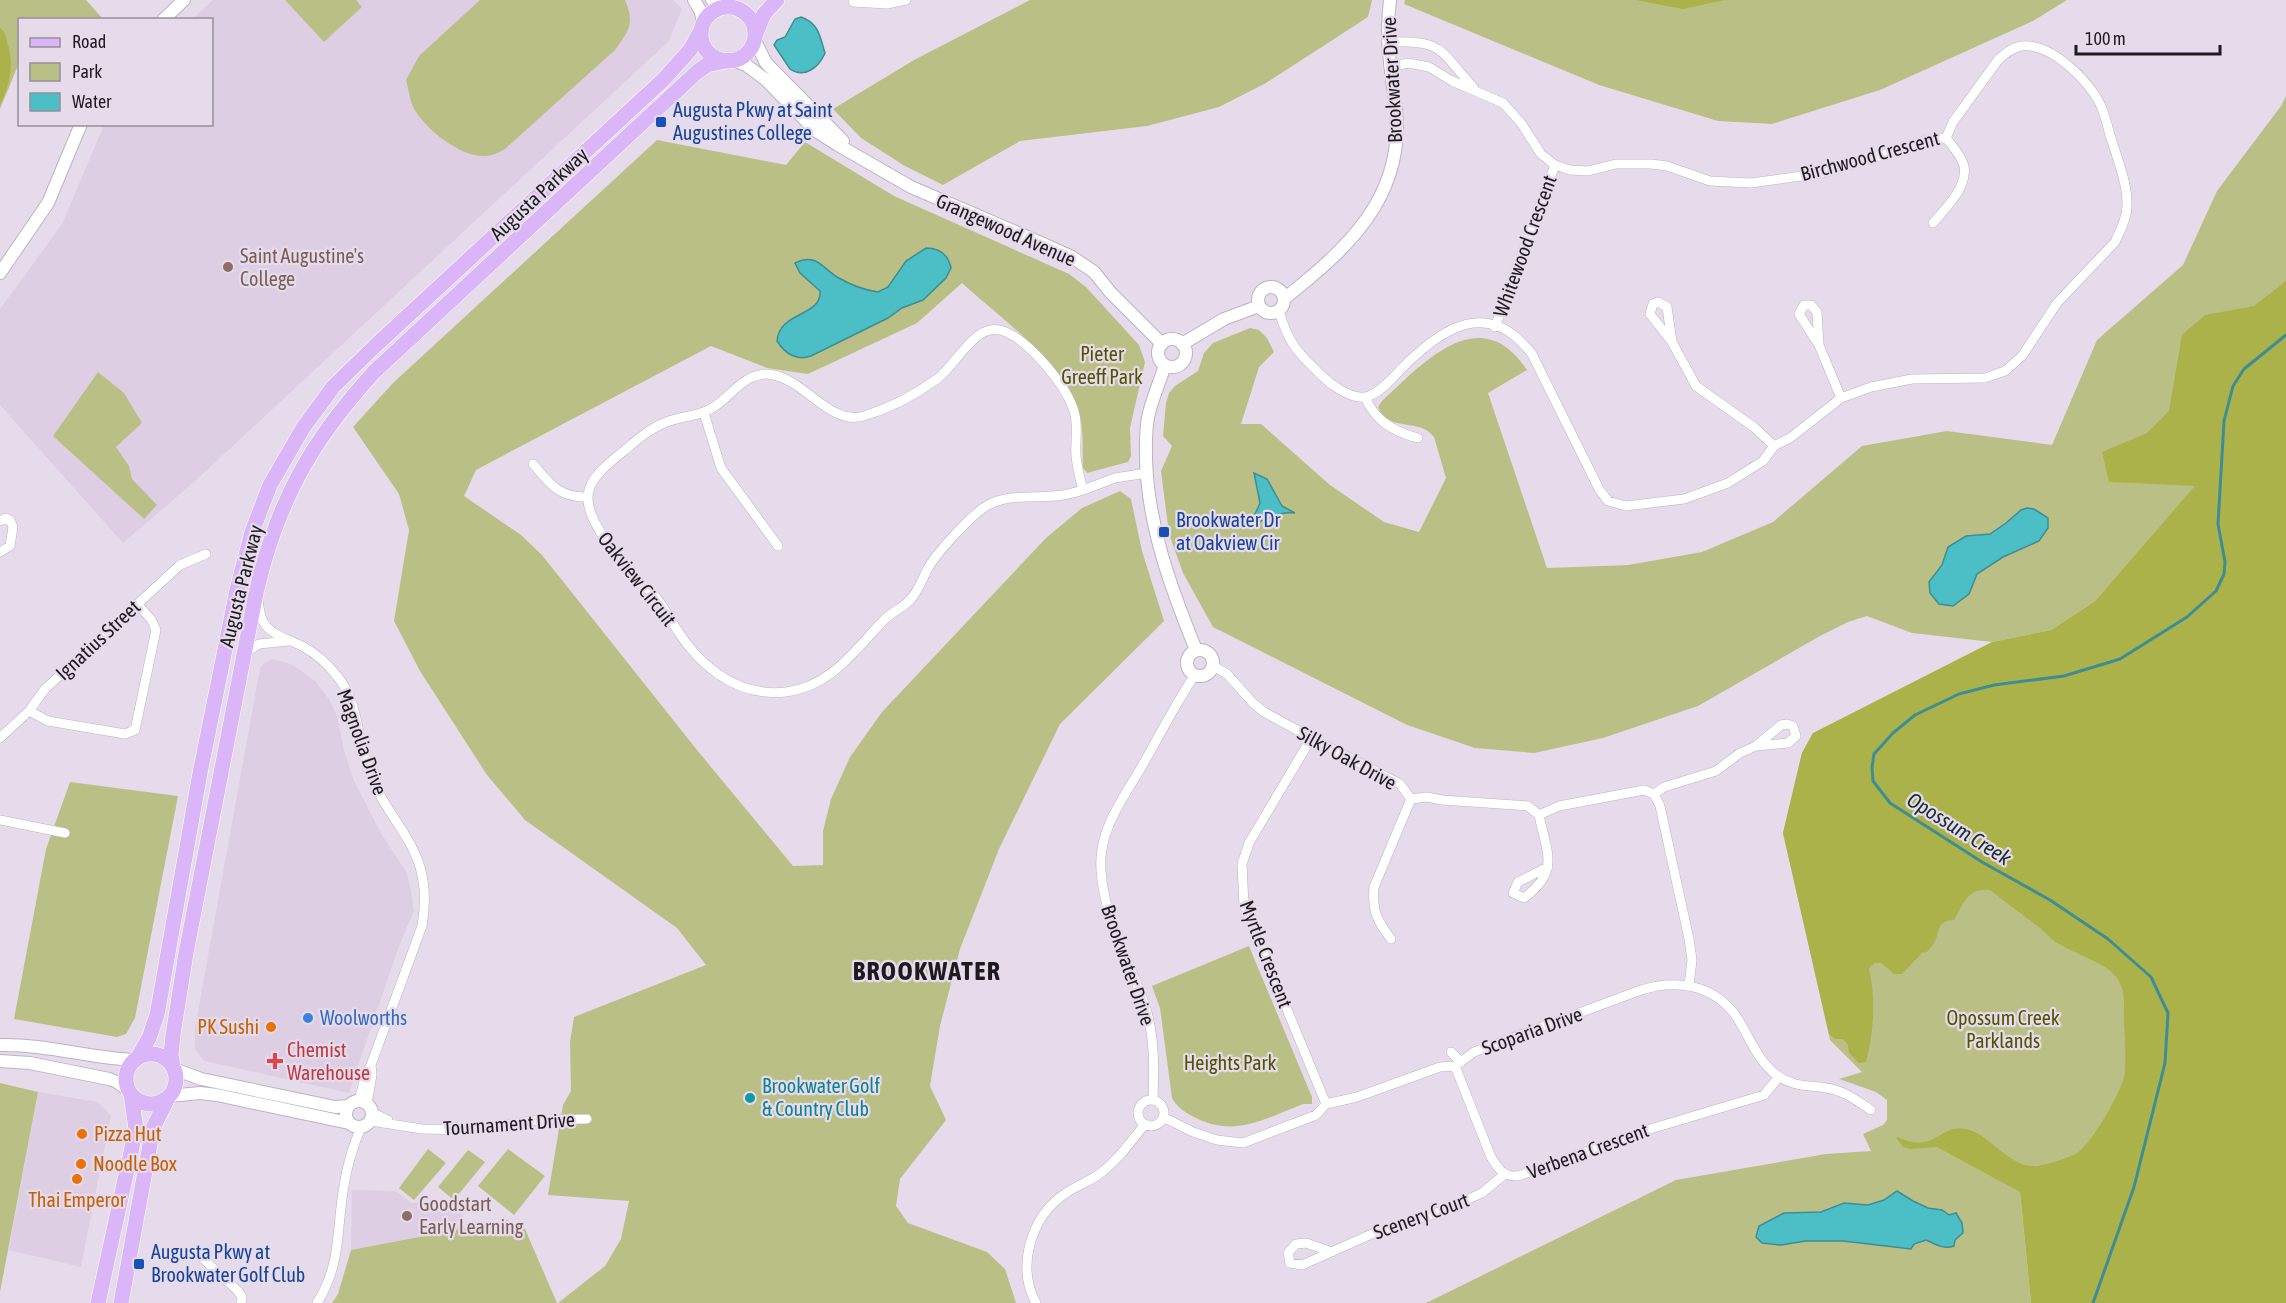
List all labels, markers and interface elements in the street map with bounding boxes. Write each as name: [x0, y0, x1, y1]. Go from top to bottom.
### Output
street label: Brookwater Drive: [1377, 16, 1406, 144]
legend: [18, 18, 213, 126]
scale bar: [2076, 18, 2220, 56]
text: 100 m: [2085, 28, 2126, 49]
text: Road: [72, 31, 106, 52]
text: Park: [72, 61, 102, 82]
text: Water: [72, 91, 112, 112]
place label: Augusta Pkwy at Saint Augustines College: [673, 98, 833, 144]
marker: Augusta Pkwy at Saint Augustines College: [654, 115, 668, 129]
street label: Birchwood Crescent: [1798, 126, 1942, 185]
street label: Augusta Parkway: [485, 143, 592, 245]
street label: Whitewood Crescent: [1488, 172, 1561, 320]
street label: Grangewood Avenue: [933, 188, 1080, 271]
place label: Saint Augustine's College: [240, 244, 364, 290]
marker: Saint Augustine's College: [221, 260, 235, 274]
park label: Pieter Greeff Park: [1061, 342, 1143, 388]
place label: Brookwater Dr at Oakview Cir: [1176, 508, 1281, 554]
street label: Augusta Parkway: [214, 522, 267, 649]
marker: Brookwater Dr at Oakview Cir: [1157, 525, 1171, 539]
street label: Oakview Circuit: [594, 527, 681, 631]
street label: Ignatius Street: [51, 595, 145, 684]
street label: Magnolia Drive: [333, 686, 392, 798]
street label: Silky Oak Drive: [1294, 721, 1401, 794]
water label: Opossum Creek: [1903, 787, 2017, 870]
street label: Myrtle Crescent: [1235, 897, 1298, 1011]
street label: Brookwater Drive: [1097, 901, 1160, 1028]
district label: BROOKWATER: [853, 956, 1001, 986]
street label: Scoparia Drive: [1478, 1002, 1585, 1059]
place label: Woolworths: [320, 1006, 407, 1029]
park label: Opossum Creek Parklands: [1946, 1006, 2060, 1052]
marker: Woolworths: [301, 1011, 315, 1025]
place label: PK Sushi: [197, 1015, 259, 1038]
marker: PK Sushi: [264, 1020, 278, 1034]
place label: Chemist Warehouse: [287, 1038, 370, 1084]
park label: Heights Park: [1184, 1051, 1276, 1074]
marker: Chemist Warehouse: [268, 1054, 282, 1068]
place label: Brookwater Golf & Country Club: [762, 1074, 881, 1120]
marker: Brookwater Golf & Country Club: [743, 1091, 757, 1105]
street label: Tournament Drive: [442, 1107, 576, 1140]
street label: Verbena Crescent: [1524, 1118, 1652, 1183]
place label: Pizza Hut: [94, 1122, 162, 1145]
marker: Pizza Hut: [75, 1127, 89, 1141]
place label: Noodle Box: [93, 1152, 177, 1175]
marker: Noodle Box: [74, 1157, 88, 1171]
marker: Thai Emperor: [70, 1172, 84, 1186]
place label: Thai Emperor: [28, 1188, 127, 1211]
street label: Scenery Court: [1370, 1188, 1472, 1243]
place label: Goodstart Early Learning: [419, 1192, 524, 1238]
marker: Goodstart Early Learning: [400, 1209, 414, 1223]
place label: Augusta Pkwy at Brookwater Golf Club: [151, 1240, 305, 1286]
marker: Augusta Pkwy at Brookwater Golf Club: [132, 1257, 146, 1271]

